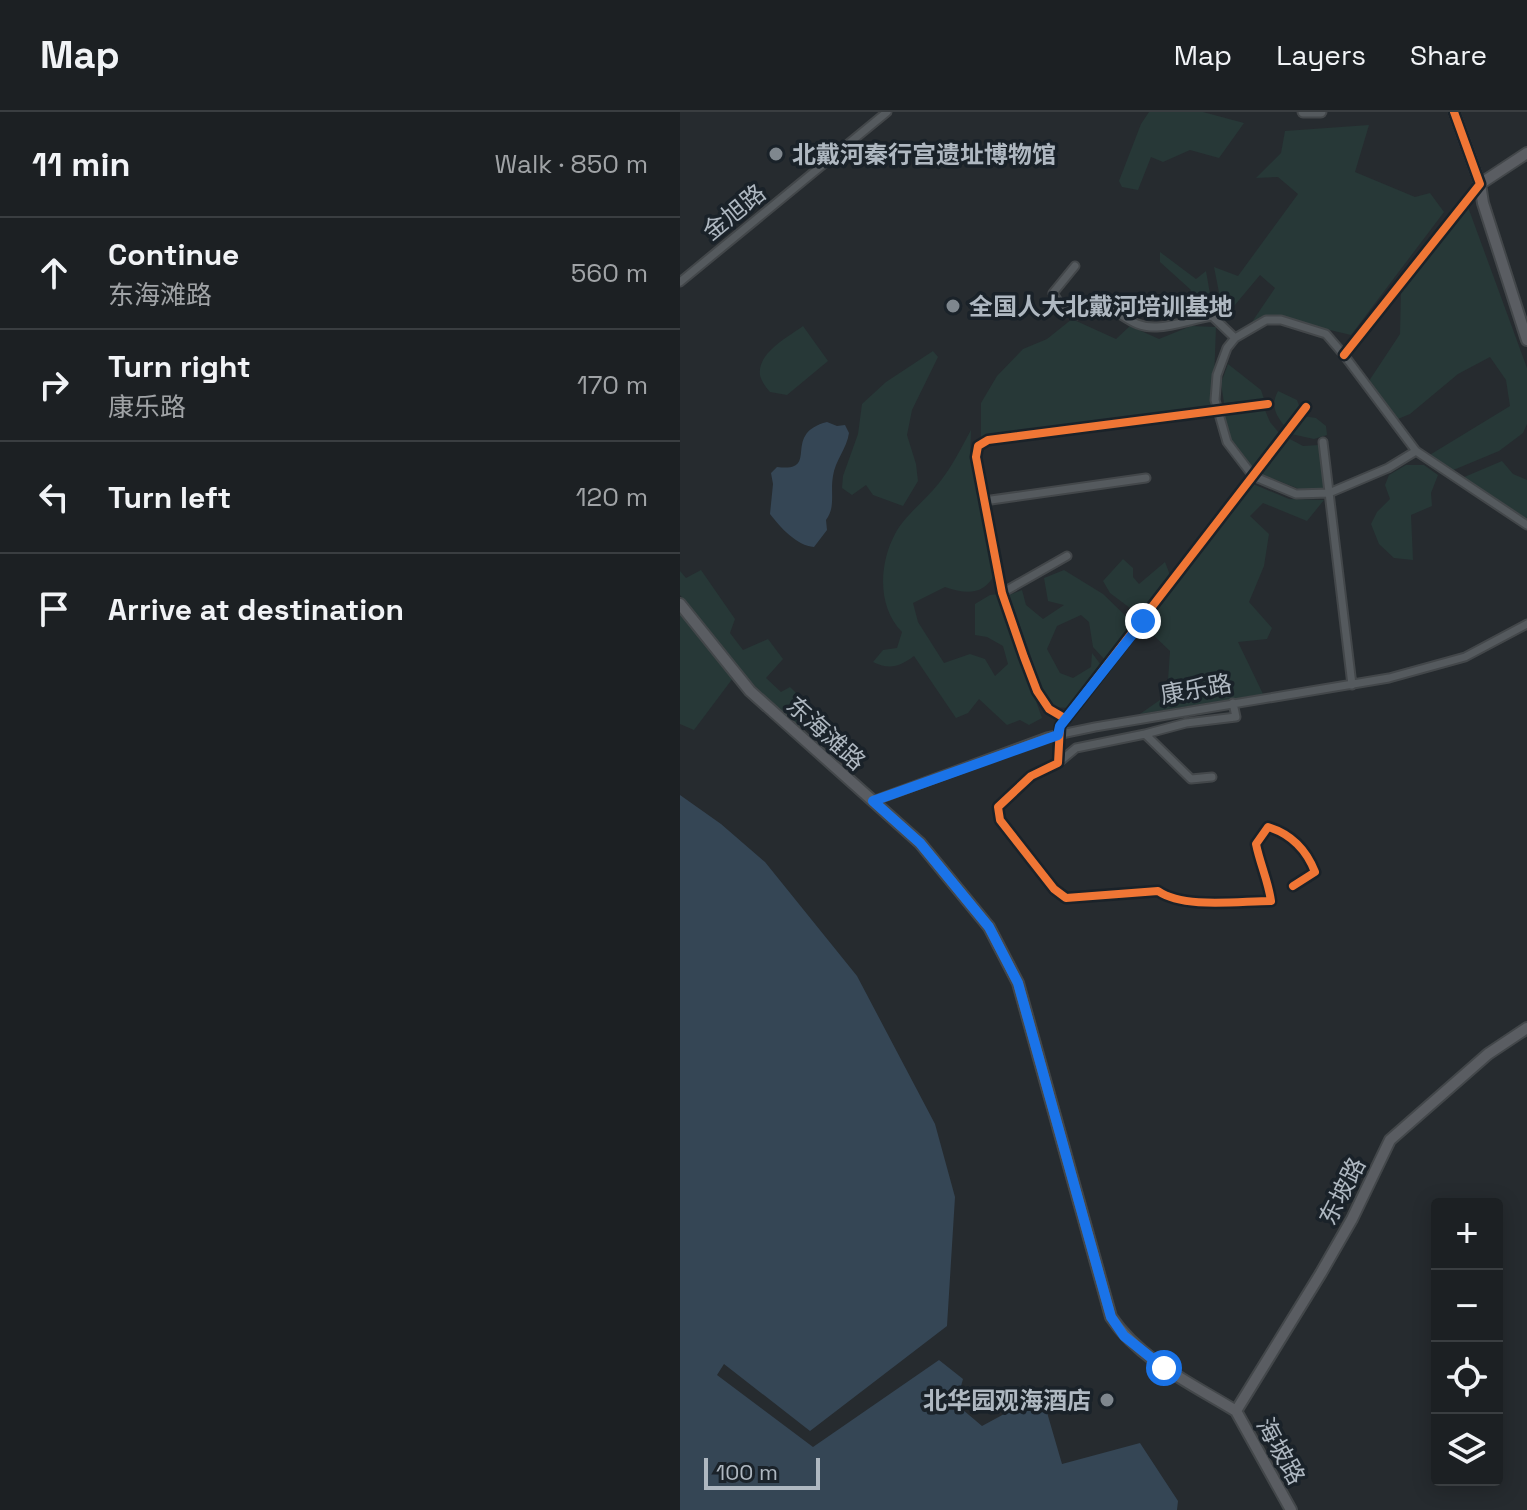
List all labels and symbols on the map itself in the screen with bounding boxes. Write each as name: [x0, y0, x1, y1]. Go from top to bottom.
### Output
place label: 北戴河秦行宫遗址博物馆: [792, 139, 1056, 170]
marker: 北戴河秦行宫遗址博物馆: [767, 145, 785, 163]
street label: 金旭路: [696, 177, 772, 247]
place label: 全国人大北戴河培训基地: [969, 291, 1233, 322]
marker: 全国人大北戴河培训基地: [944, 297, 962, 315]
route end: [1125, 603, 1161, 639]
street label: 康乐路: [1158, 667, 1234, 711]
street label: 东海滩路: [780, 689, 872, 777]
street label: 东坡路: [1312, 1152, 1372, 1230]
route start: [1146, 1350, 1182, 1386]
place label: 北华园观海酒店: [923, 1385, 1091, 1416]
marker: 北华园观海酒店: [1098, 1391, 1116, 1409]
street label: 海坡路: [1250, 1412, 1312, 1490]
scale bar: [704, 1454, 820, 1490]

